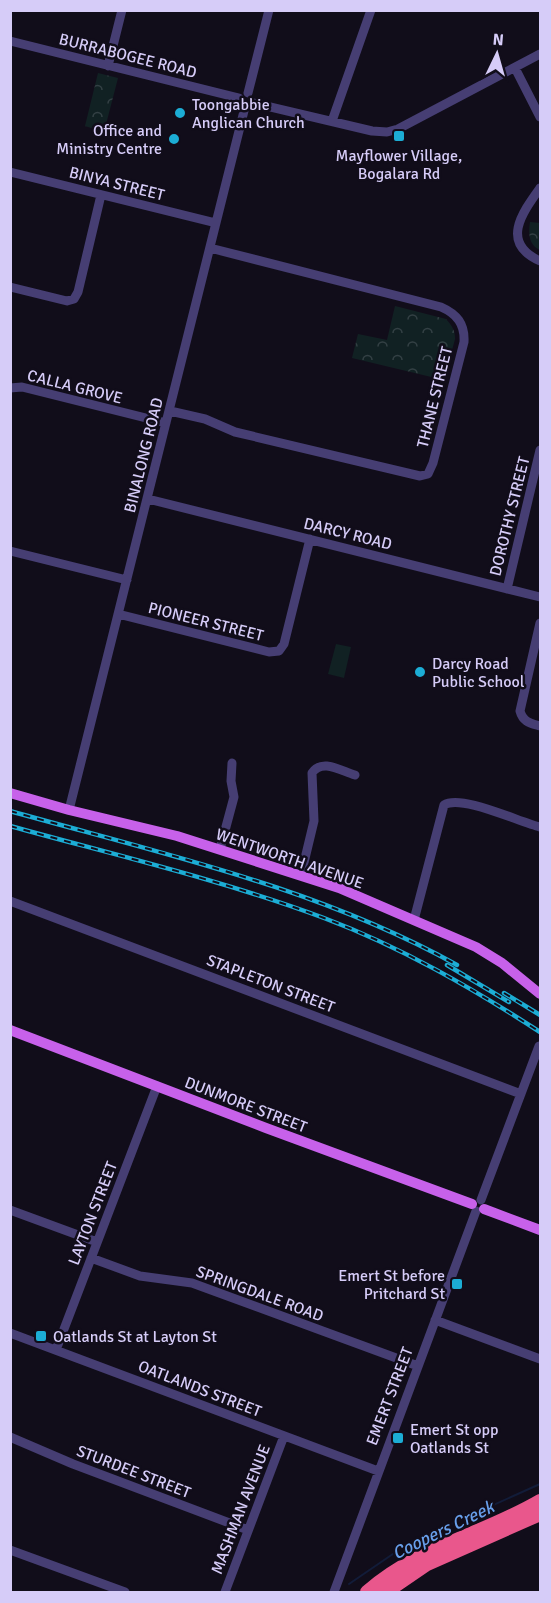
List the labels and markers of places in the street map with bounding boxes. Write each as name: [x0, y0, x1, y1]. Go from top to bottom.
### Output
place label: Toongabbie Anglican Church: [192, 95, 305, 133]
marker: Toongabbie Anglican Church: [173, 106, 187, 120]
place label: Office and Ministry Centre: [56, 121, 162, 159]
marker: Mayflower Village, Bogalara Rd: [392, 129, 406, 143]
marker: Office and Ministry Centre: [167, 132, 181, 146]
place label: Mayflower Village, Bogalara Rd: [336, 146, 462, 184]
place label: Darcy Road Public School: [432, 654, 525, 692]
marker: Darcy Road Public School: [413, 665, 427, 679]
place label: Emert St before Pritchard St: [338, 1266, 445, 1304]
marker: Emert St before Pritchard St: [450, 1277, 464, 1291]
place label: Oatlands St at Layton St: [53, 1327, 217, 1347]
marker: Oatlands St at Layton St: [34, 1329, 48, 1343]
place label: Emert St opp Oatlands St: [410, 1420, 498, 1458]
marker: Emert St opp Oatlands St: [391, 1431, 405, 1445]

